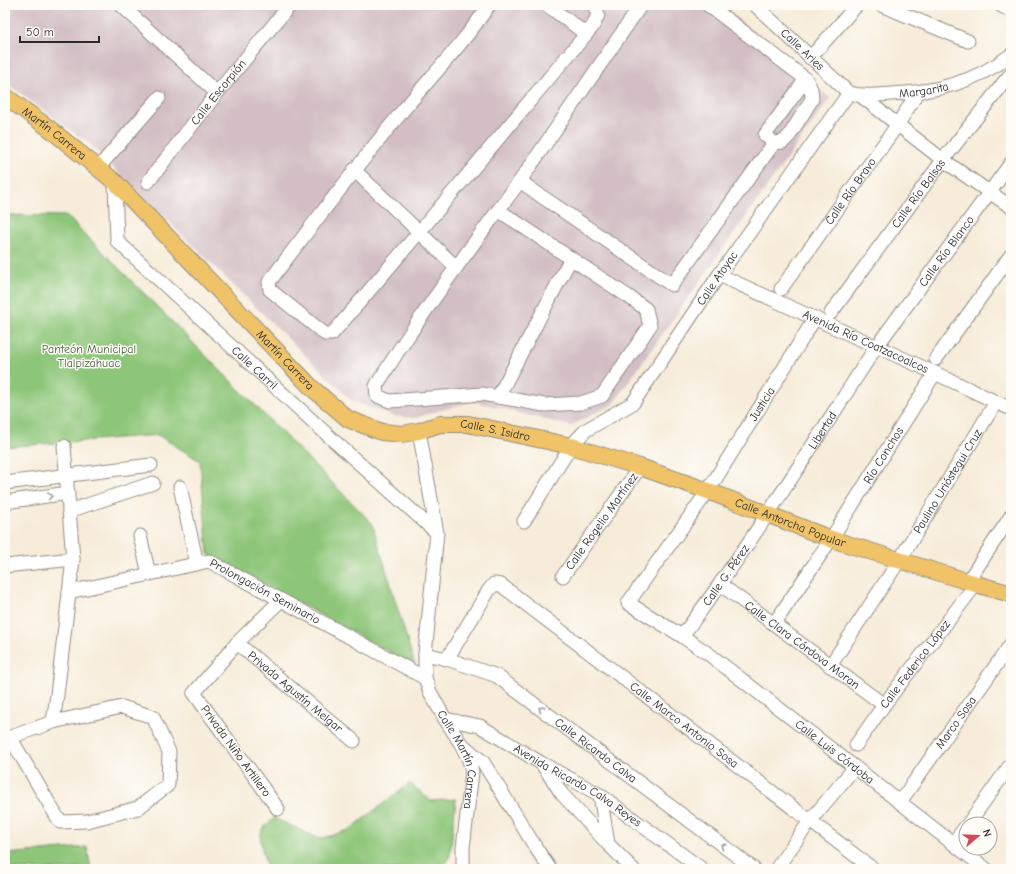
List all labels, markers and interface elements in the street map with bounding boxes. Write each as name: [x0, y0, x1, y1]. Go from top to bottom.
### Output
scale bar: [20, 18, 99, 44]
text: 50 m: [26, 25, 54, 39]
street label: Calle Aries: [778, 26, 827, 73]
street label: Calle Escorpión: [188, 57, 249, 128]
street label: Margarita: [898, 79, 950, 101]
street label: Martín Carrera: [20, 104, 89, 163]
street label: Calle Río Bravo: [822, 155, 879, 227]
street label: Calle Río Balsas: [889, 157, 948, 231]
street label: Calle Río Blanco: [916, 213, 977, 289]
street label: Calle Atoyac: [694, 248, 741, 308]
street label: Avenida Río Coatzacoalcos: [801, 307, 931, 376]
street label: Martín Carrera: [253, 327, 317, 393]
park label: Panteón Municipal Tlalpizáhuac: [42, 342, 136, 370]
street label: Calle Carril: [229, 343, 280, 392]
street label: Justicia: [746, 384, 778, 424]
street label: Libertad: [805, 409, 839, 452]
street label: Calle S. Isidro: [460, 417, 532, 444]
street label: Río Conchos: [860, 424, 906, 486]
street label: Paulino Urióstegui Cruz: [910, 426, 985, 536]
street label: Calle Rogelio Martínez: [563, 469, 641, 572]
one-way arrow: [47, 492, 54, 501]
street label: Calle Antorcha Popular: [733, 495, 848, 550]
street label: Calle G. Pérez: [700, 541, 753, 608]
street label: Prolongación Seminario: [207, 556, 323, 627]
street label: Calle Clara Córdova Moran: [742, 598, 863, 692]
street label: Calle Federico López: [877, 617, 953, 711]
street label: Privada Agustín Melgar: [245, 648, 346, 736]
street label: Calle Marco Antonio Sosa: [627, 679, 741, 771]
street label: Marco Sosa: [933, 694, 979, 752]
street label: Privada Niño Artillero: [198, 703, 274, 799]
one-way arrow: [538, 707, 545, 714]
street label: Calle Martín Carrera: [434, 708, 479, 810]
street label: Calle Ricardo Calva: [552, 715, 640, 786]
street label: Calle Luis Córdoba: [792, 717, 877, 787]
street label: Avenida Ricardo Calva Reyes: [511, 741, 644, 830]
north arrow: [958, 816, 998, 856]
text: N: [980, 827, 994, 838]
one-way arrow: [720, 843, 727, 850]

